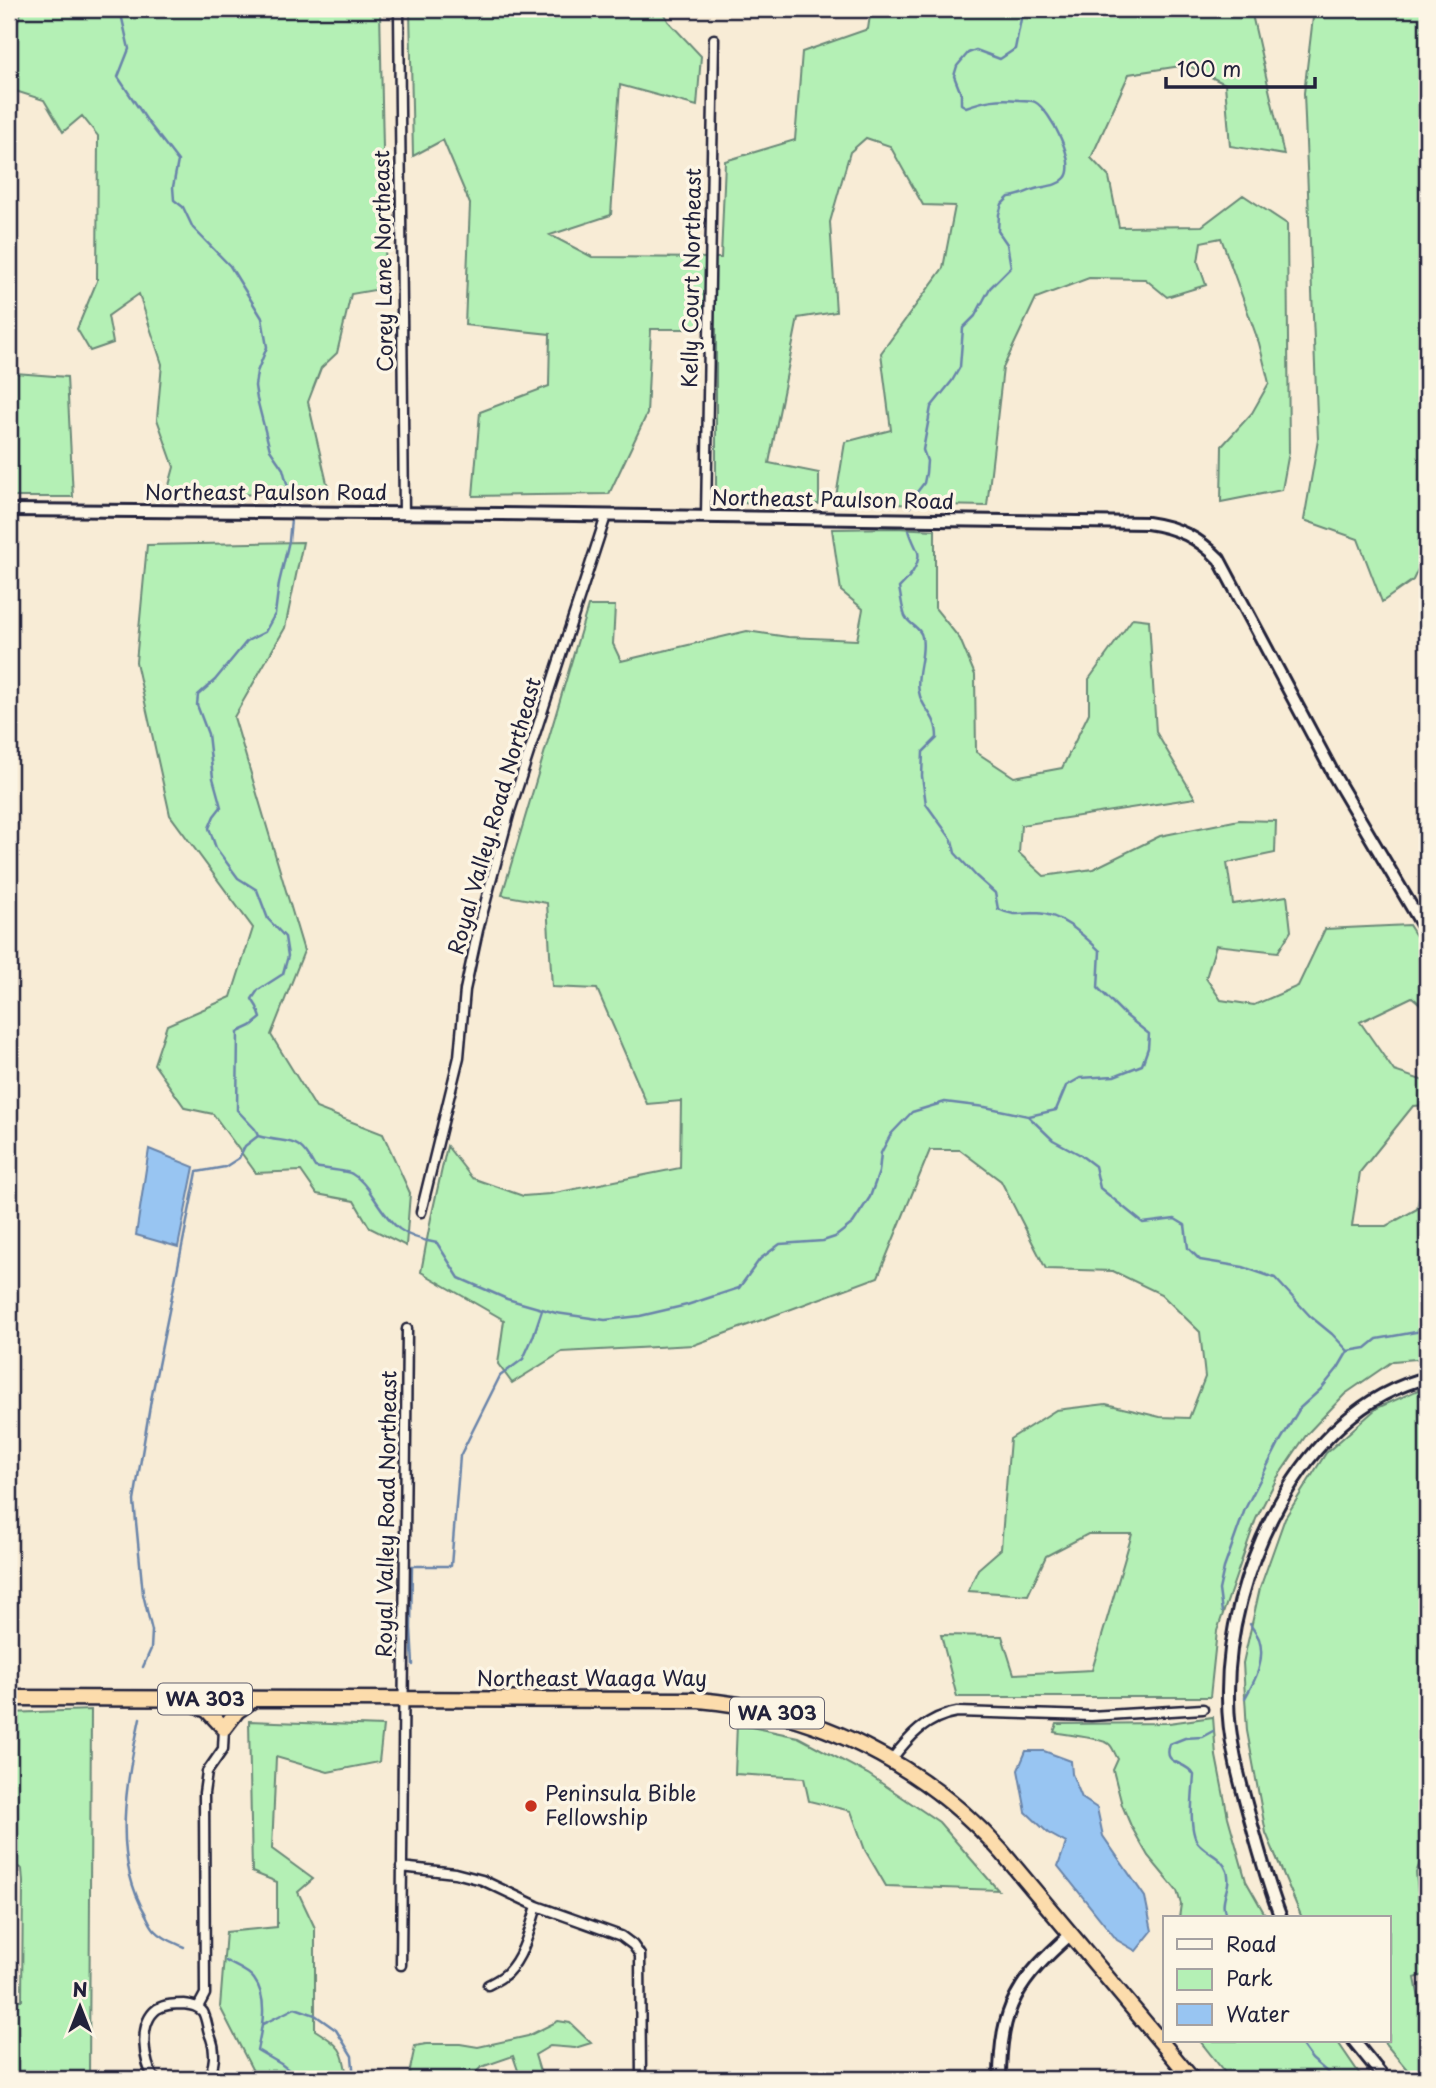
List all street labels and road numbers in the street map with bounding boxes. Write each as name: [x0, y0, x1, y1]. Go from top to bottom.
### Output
street label: Corey Lane Northeast: [364, 150, 400, 372]
street label: Kelly Court Northeast: [672, 168, 708, 388]
street label: Northeast Paulson Road: [145, 475, 387, 507]
street label: Northeast Paulson Road: [711, 480, 955, 516]
street label: Royal Valley Road Northeast: [438, 673, 548, 958]
street label: Royal Valley Road Northeast: [366, 1370, 404, 1658]
street label: Northeast Waaga Way: [477, 1661, 707, 1693]
road number: WA 303: [158, 1684, 252, 1714]
road number: WA 303: [730, 1698, 824, 1728]

